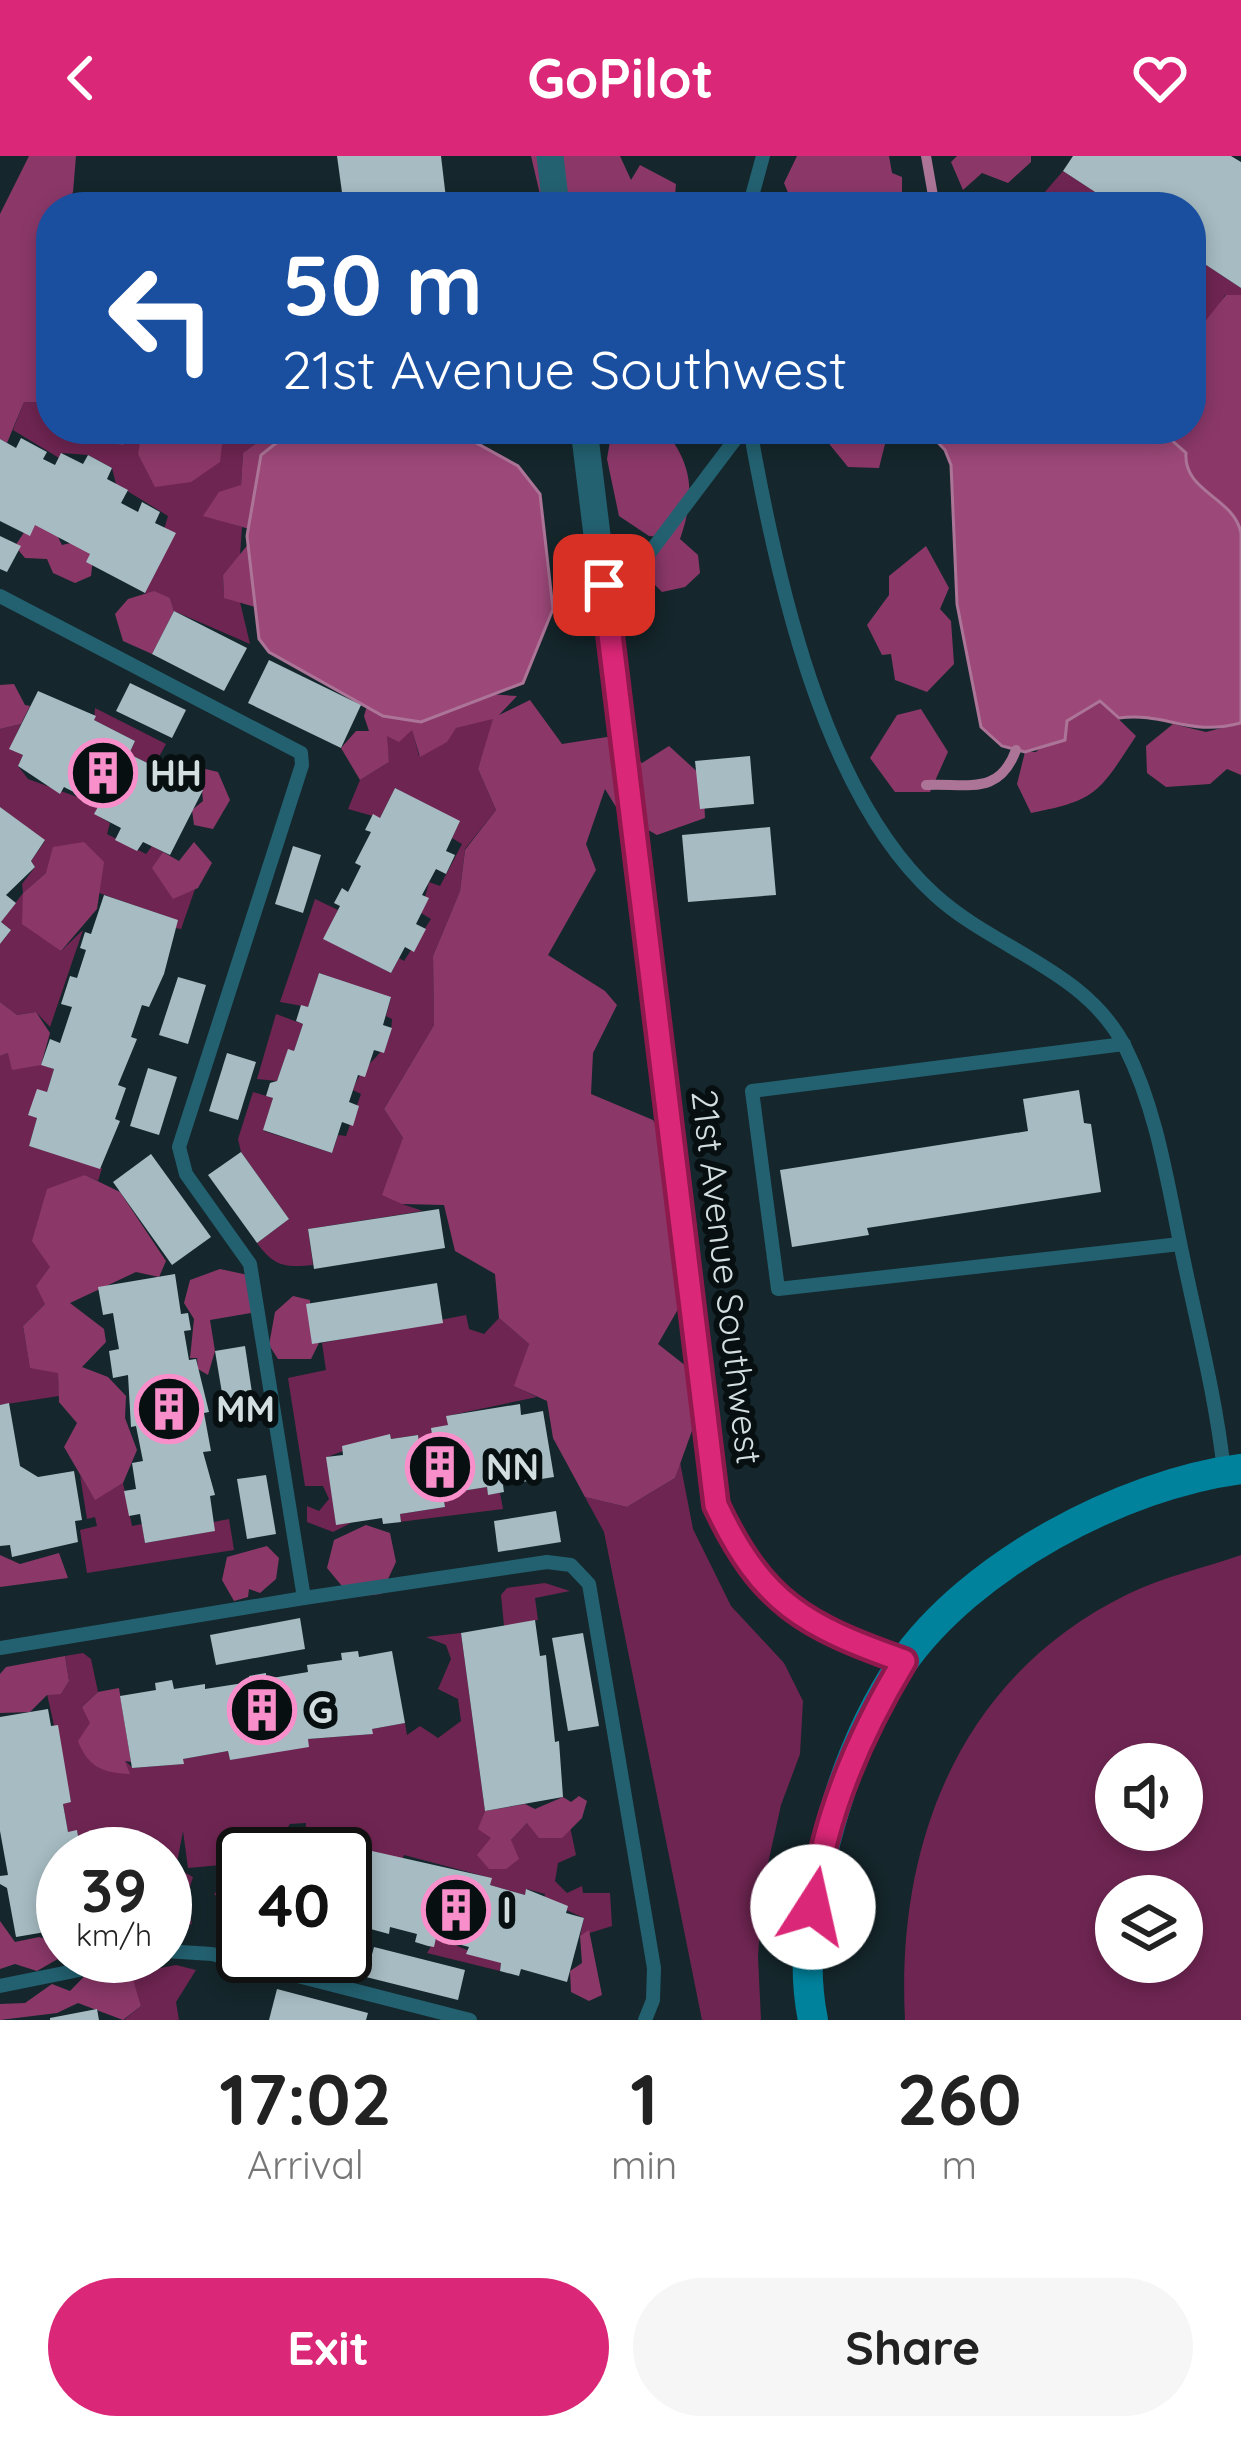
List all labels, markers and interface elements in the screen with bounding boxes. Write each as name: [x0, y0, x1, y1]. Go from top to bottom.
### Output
text: GoPilot: [527, 44, 714, 112]
icon: back: [48, 45, 114, 111]
icon: heart: [1127, 45, 1193, 111]
text: 50 m: [282, 231, 483, 336]
icon: left: [84, 240, 240, 396]
text: 21st Avenue Southwest: [282, 335, 847, 403]
pin: [553, 534, 655, 636]
icon: arrive: [571, 552, 637, 618]
building icon: HH: [68, 738, 138, 808]
place label: HH: [150, 750, 202, 795]
street label: 21st Avenue Southwest: [682, 1087, 773, 1467]
building icon: MM: [134, 1374, 204, 1444]
place label: MM: [216, 1386, 275, 1431]
building icon: NN: [405, 1432, 475, 1502]
place label: NN: [486, 1444, 539, 1489]
building icon: G: [227, 1675, 297, 1745]
place label: G: [308, 1687, 333, 1732]
map controls: [1095, 1743, 1203, 1983]
button: sound: [1095, 1743, 1203, 1851]
speed limit sign: 40: [216, 1827, 372, 1983]
position arrow: [750, 1844, 876, 1970]
text: 39: [81, 1852, 147, 1927]
building icon: I: [421, 1875, 491, 1945]
button: layers: [1095, 1875, 1203, 1983]
place label: I: [502, 1887, 512, 1932]
text: km/h: [76, 1916, 152, 1954]
text: 17:02: [219, 2053, 392, 2143]
text: 1: [630, 2053, 658, 2143]
text: 260: [897, 2053, 1022, 2143]
text: Arrival: [247, 2140, 364, 2189]
text: min: [611, 2140, 677, 2189]
text: m: [941, 2140, 977, 2189]
button: Exit: [48, 2278, 609, 2416]
button: Share: [633, 2278, 1193, 2416]

